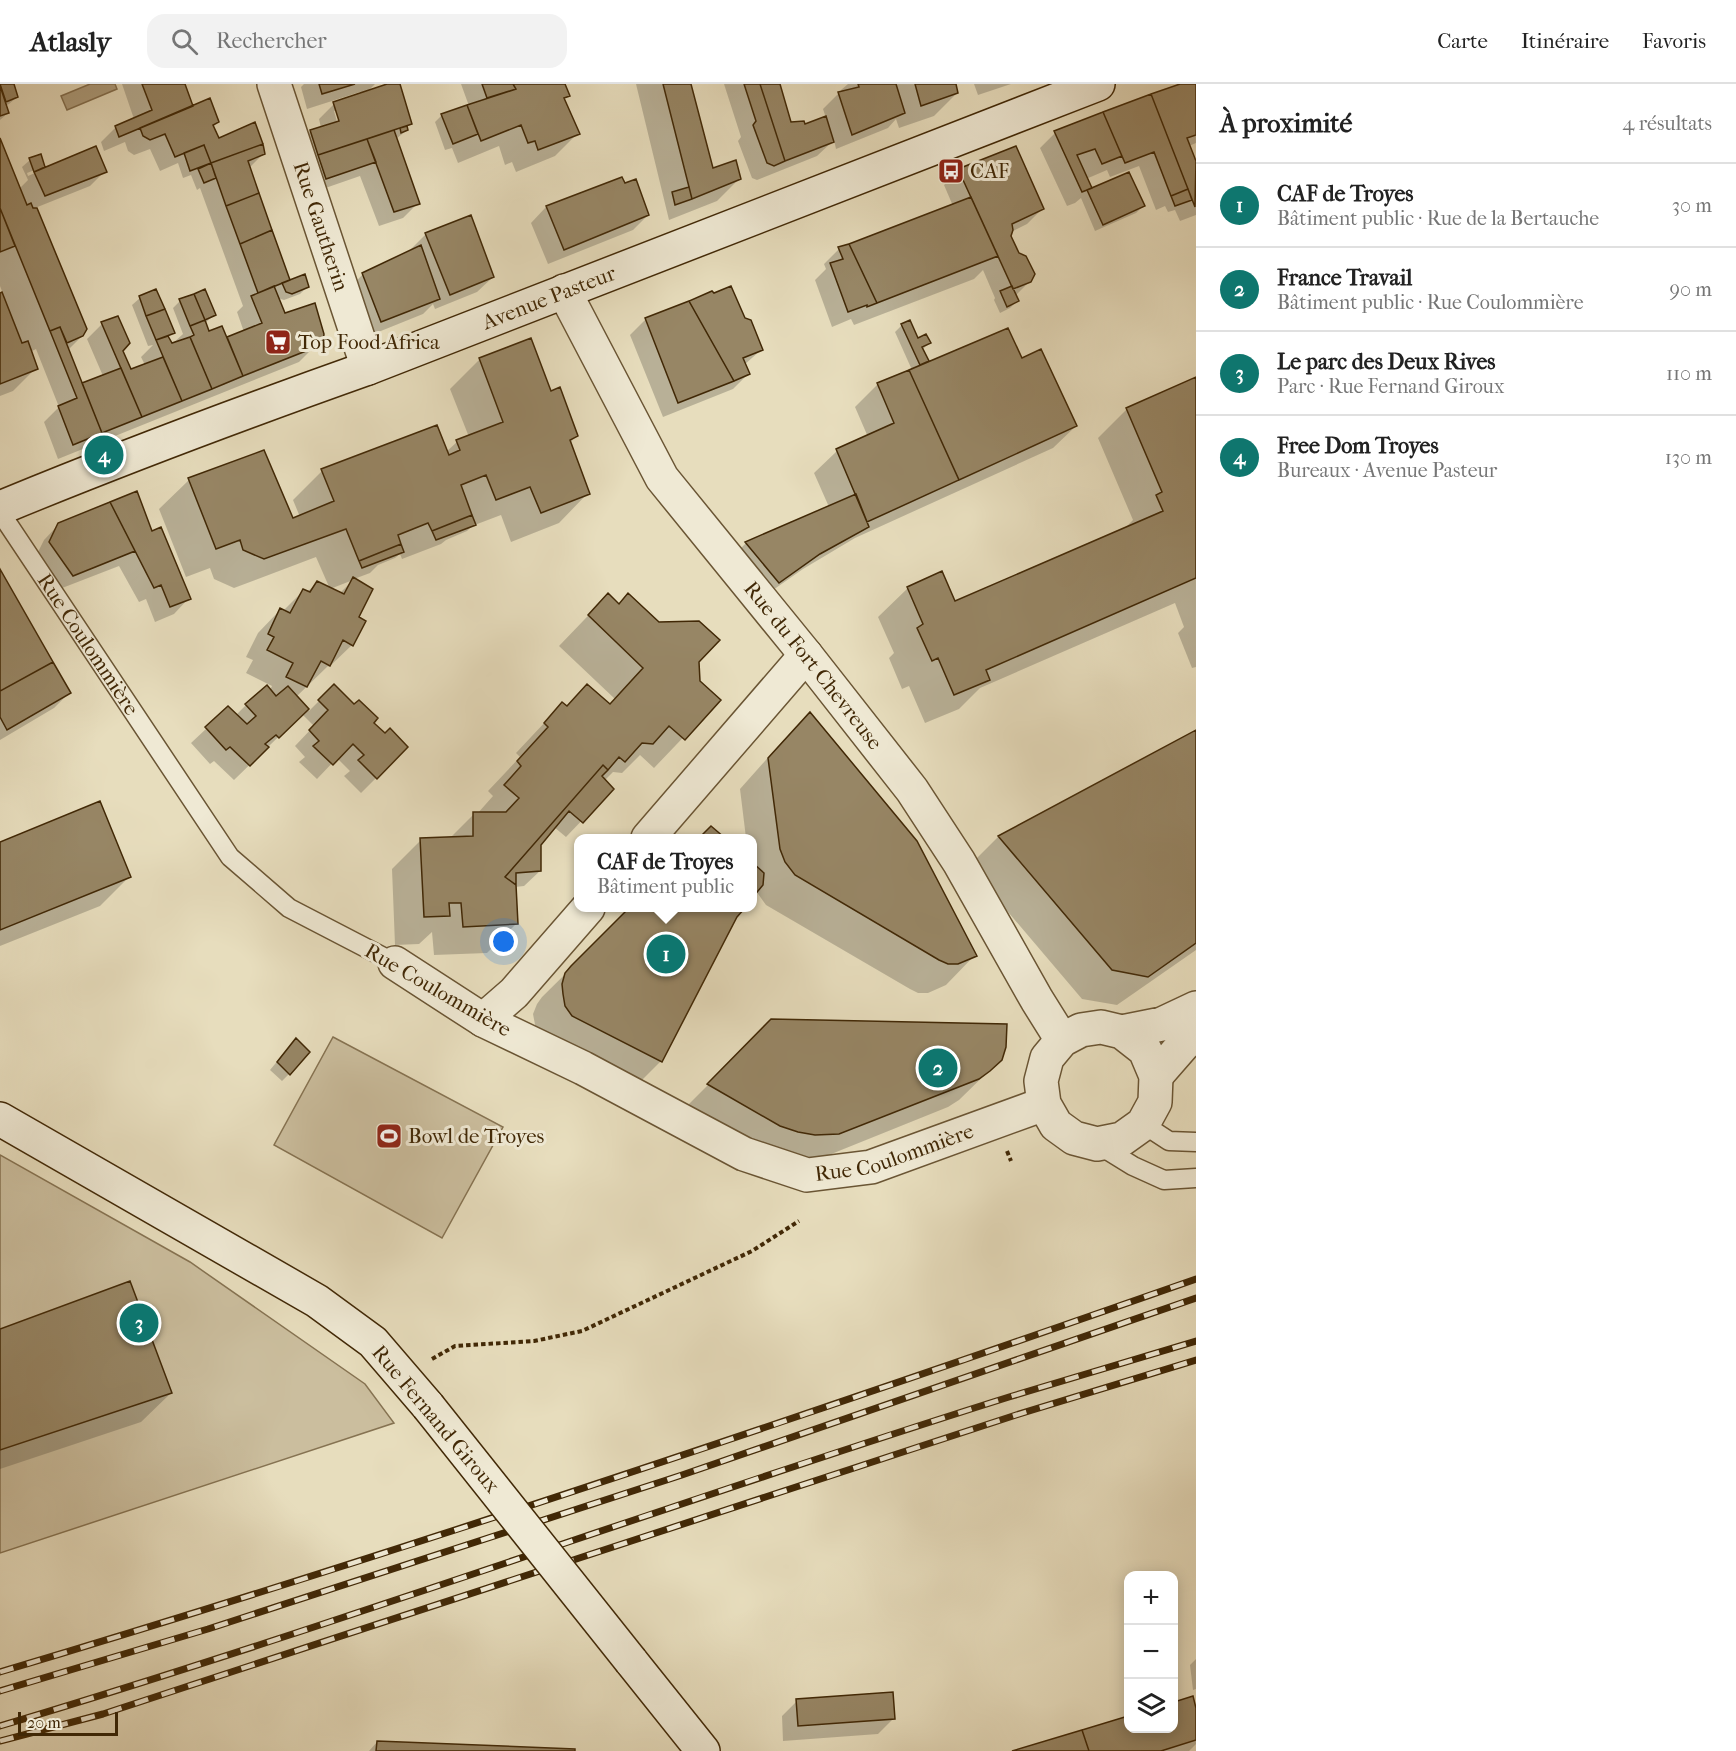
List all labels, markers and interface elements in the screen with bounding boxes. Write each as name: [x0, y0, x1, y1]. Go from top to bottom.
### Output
search box: [147, 14, 567, 68]
text: Atlasly: [30, 25, 111, 58]
icon: search: [168, 25, 201, 58]
text: Rechercher: [216, 28, 327, 54]
text: Carte: [1437, 29, 1488, 53]
text: Itinéraire: [1521, 29, 1609, 53]
text: Favoris: [1642, 29, 1706, 53]
text: À proximité: [1220, 108, 1352, 139]
text: 4 résultats: [1623, 112, 1712, 135]
bus stop icon: CAF: [936, 156, 966, 186]
street label: Rue Gautherin: [289, 159, 354, 294]
place label: CAF: [970, 159, 1009, 183]
text: CAF de Troyes: [1277, 181, 1413, 207]
text: 1: [1236, 194, 1243, 217]
text: 30 m: [1672, 194, 1712, 217]
text: Bâtiment public · Rue de la Bertauche: [1277, 207, 1599, 230]
street label: Avenue Pasteur: [478, 261, 619, 335]
text: France Travail: [1277, 265, 1412, 291]
text: 2: [1234, 278, 1245, 301]
text: 90 m: [1670, 278, 1712, 301]
text: Bâtiment public · Rue Coulommière: [1277, 291, 1584, 314]
supermarket icon: Top Food Africa: [263, 327, 293, 357]
place label: Top Food Africa: [298, 330, 440, 354]
text: Le parc des Deux Rives: [1277, 349, 1495, 375]
text: 3: [1235, 362, 1244, 385]
text: 110 m: [1666, 362, 1712, 385]
text: Parc · Rue Fernand Giroux: [1277, 375, 1504, 398]
pin: 4: [84, 432, 124, 478]
text: Free Dom Troyes: [1277, 433, 1439, 459]
text: 4: [1234, 446, 1245, 469]
text: 130 m: [1665, 446, 1712, 469]
text: Bureaux · Avenue Pasteur: [1277, 459, 1497, 482]
street label: Rue Coulommière: [32, 569, 144, 720]
street label: Rue du Fort Chevreuse: [739, 577, 887, 754]
popup: [574, 834, 757, 912]
text: CAF de Troyes: [597, 849, 733, 875]
text: Bâtiment public: [597, 875, 734, 898]
your location: [489, 927, 518, 956]
pin: 1: [646, 932, 686, 976]
street label: Rue Coulommière: [361, 938, 515, 1042]
pin: 2: [918, 1046, 958, 1090]
street label: Rue Coulommière: [813, 1119, 977, 1186]
sports icon: Bowl de Troyes: [374, 1121, 404, 1151]
place label: Bowl de Troyes: [408, 1124, 545, 1148]
pin: 3: [120, 1300, 158, 1346]
street label: Rue Fernand Giroux: [367, 1340, 505, 1498]
map controls: [1124, 1571, 1178, 1733]
button: +: [1124, 1571, 1178, 1625]
button: −: [1124, 1625, 1178, 1679]
button: layers: [1124, 1679, 1178, 1733]
scale bar: [18, 1709, 118, 1736]
text: 20 m: [27, 1713, 61, 1732]

